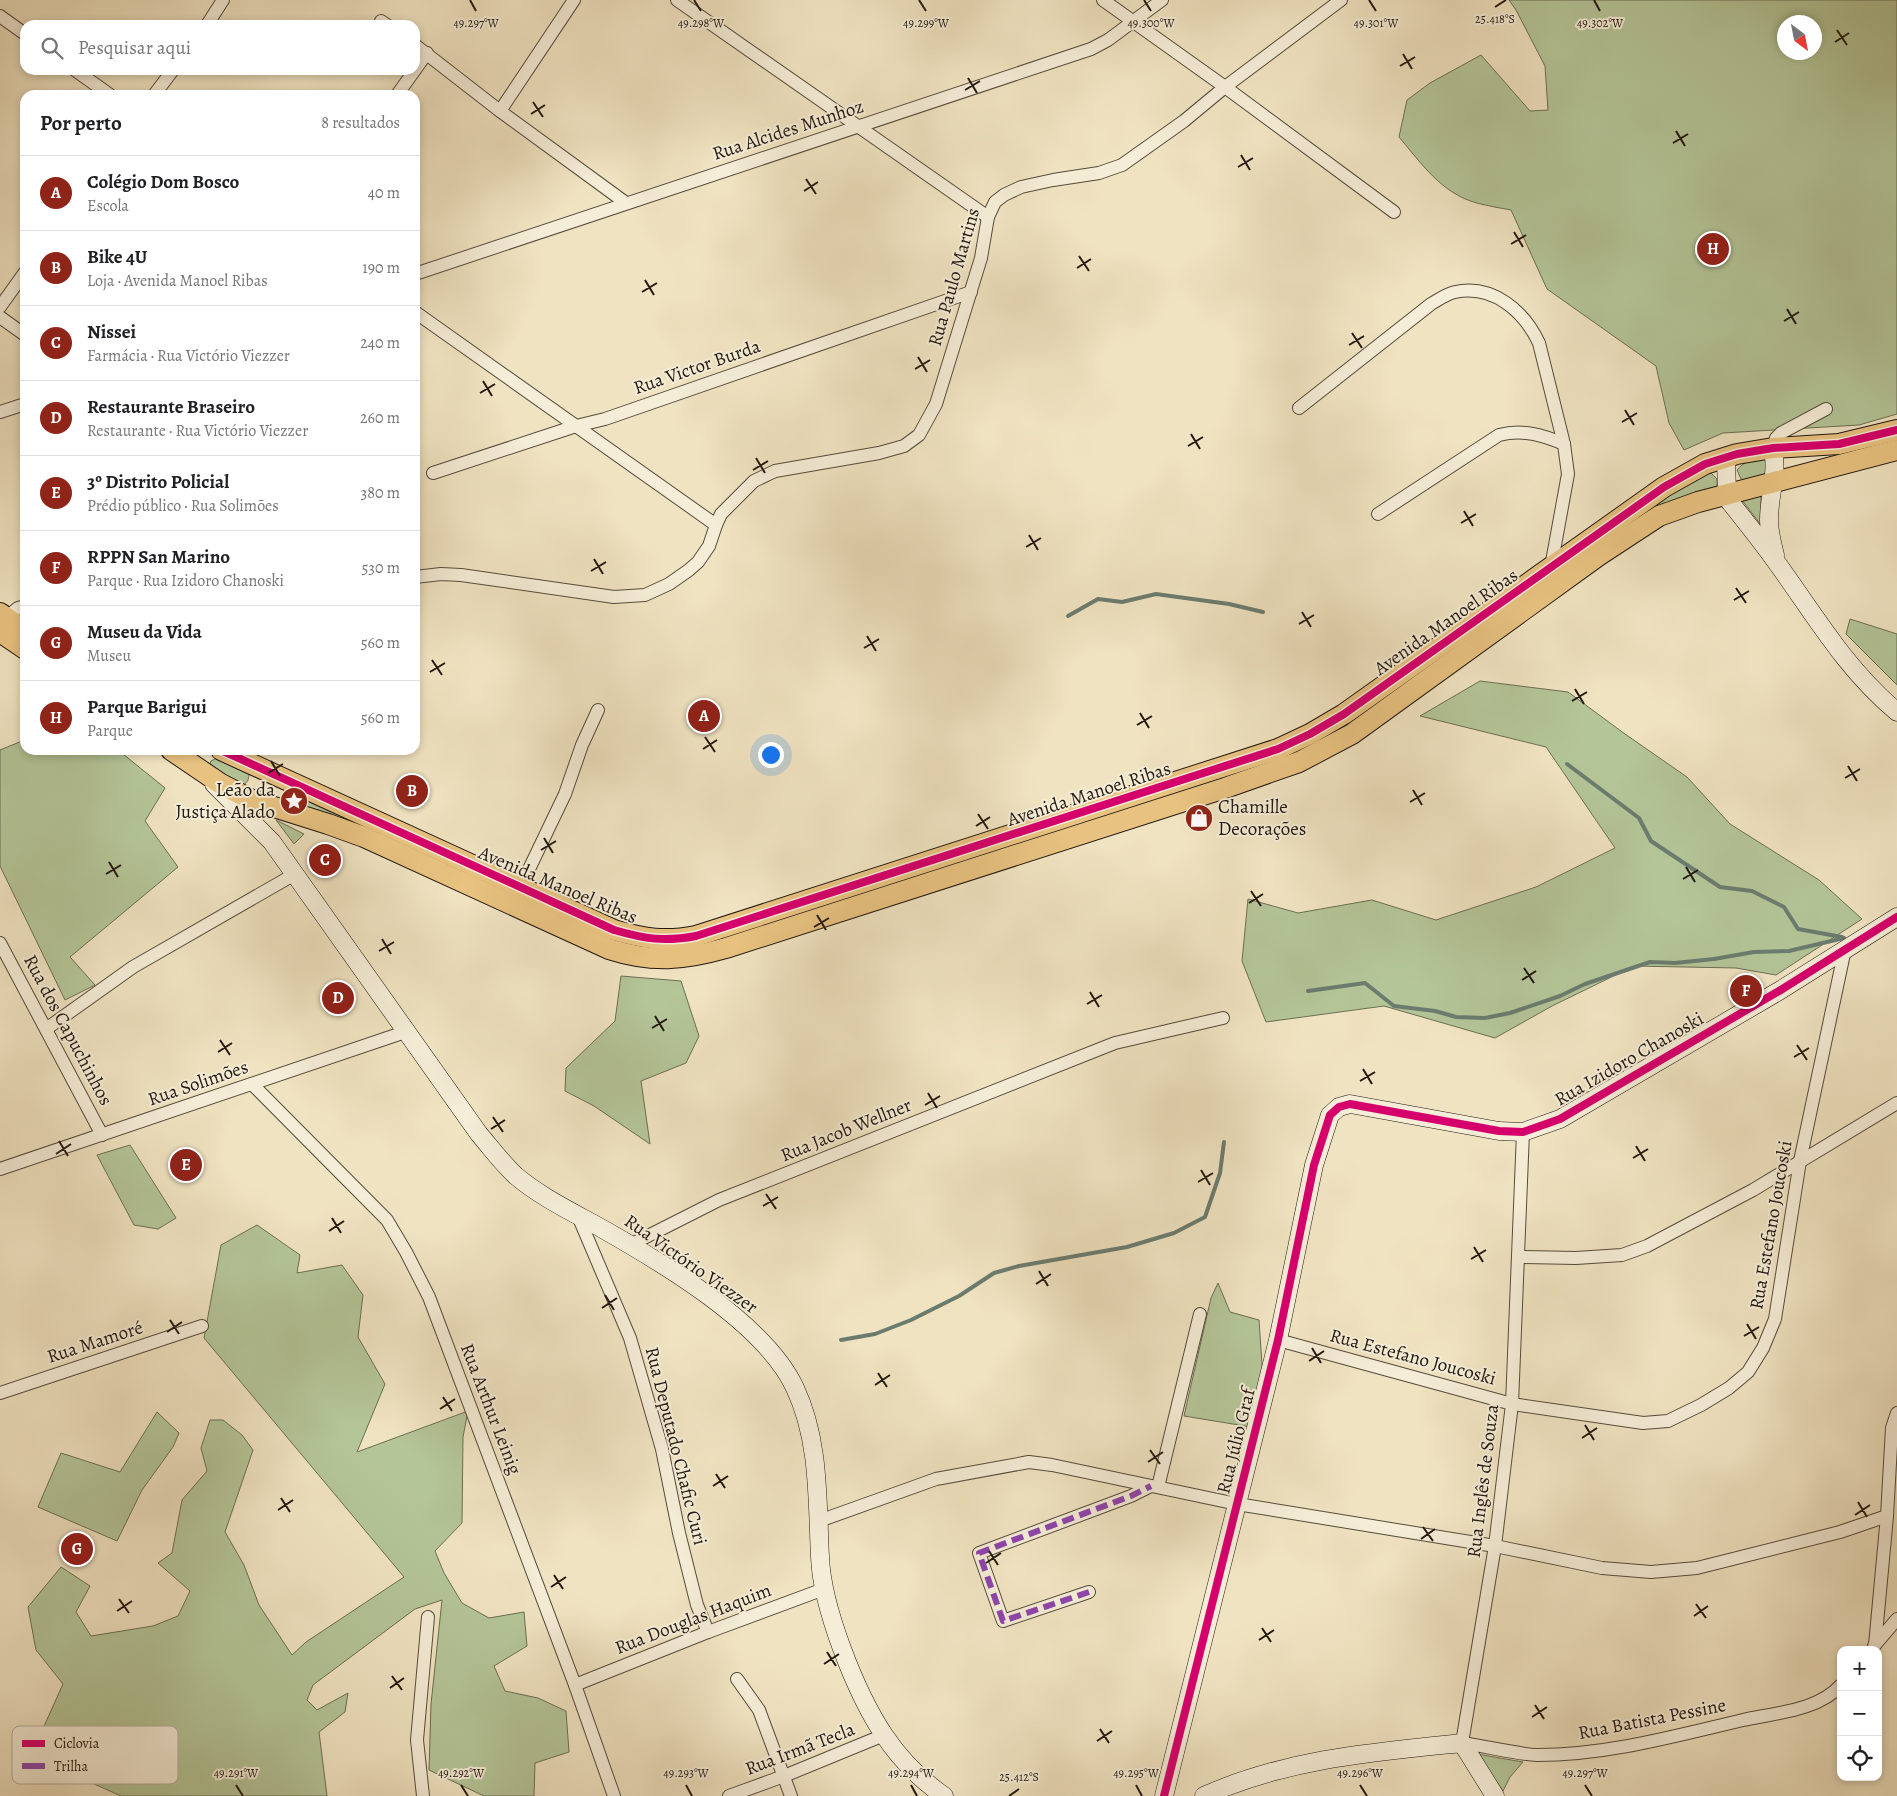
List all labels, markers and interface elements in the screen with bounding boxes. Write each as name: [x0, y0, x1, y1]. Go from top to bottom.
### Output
text: 25.418°S: [1475, 11, 1515, 27]
text: 49.297°W: [453, 15, 500, 31]
text: 49.298°W: [678, 15, 725, 31]
text: 49.299°W: [903, 15, 950, 31]
text: 49.300°W: [1127, 15, 1175, 31]
text: 49.301°W: [1354, 15, 1399, 31]
text: 49.302°W: [1577, 15, 1624, 31]
north arrow: [1777, 15, 1822, 60]
search box: [20, 20, 420, 75]
icon: search: [38, 34, 66, 62]
text: Pesquisar aqui: [78, 35, 191, 61]
street label: Rua Alcides Munhoz: [709, 93, 867, 167]
text: Por perto: [40, 109, 122, 137]
text: 8 resultados: [321, 112, 400, 134]
text: Colégio Dom Bosco: [87, 169, 239, 195]
text: A: [51, 182, 61, 204]
text: 40 m: [368, 182, 400, 204]
text: Escola: [87, 195, 129, 217]
street label: Rua Paulo Martins: [922, 205, 986, 349]
pin: H: [1697, 230, 1729, 268]
text: Bike 4U: [87, 244, 147, 270]
text: B: [51, 257, 61, 279]
text: 190 m: [362, 257, 400, 279]
text: Loja · Avenida Manoel Ribas: [87, 270, 268, 292]
text: Nissei: [87, 319, 136, 345]
text: C: [51, 332, 61, 354]
text: 240 m: [360, 332, 400, 354]
street label: Rua Victor Burda: [630, 333, 764, 401]
text: Farmácia · Rua Victório Viezzer: [87, 345, 290, 367]
text: Restaurante Braseiro: [87, 394, 255, 420]
text: D: [50, 407, 62, 429]
text: 260 m: [360, 407, 400, 429]
text: Restaurante · Rua Victório Viezzer: [87, 420, 308, 442]
text: 3º Distrito Policial: [87, 469, 229, 495]
text: E: [51, 482, 61, 504]
text: 380 m: [361, 482, 400, 504]
text: Prédio público · Rua Solimões: [87, 495, 279, 517]
text: RPPN San Marino: [87, 544, 230, 570]
text: F: [52, 557, 60, 579]
text: 530 m: [361, 557, 400, 579]
street label: Avenida Manoel Ribas: [1368, 562, 1523, 682]
text: Parque · Rua Izidoro Chanoski: [87, 570, 284, 592]
text: Museu da Vida: [87, 619, 202, 645]
text: G: [51, 632, 61, 654]
text: 560 m: [361, 632, 400, 654]
text: Museu: [87, 645, 131, 667]
text: Parque Barigui: [87, 694, 207, 720]
pin: A: [688, 697, 720, 735]
text: H: [50, 707, 62, 729]
text: 560 m: [361, 707, 400, 729]
text: Parque: [87, 720, 133, 742]
your location: [758, 742, 784, 768]
street label: Avenida Manoel Ribas: [1003, 755, 1174, 833]
pin: B: [396, 772, 428, 810]
place label: Leão da Justiça Alado: [175, 777, 275, 825]
place icon: Leão da Justiça Alado: [279, 786, 309, 816]
place label: Chamille Decorações: [1218, 794, 1306, 842]
shop icon: Chamille Decorações: [1184, 803, 1214, 833]
street label: Avenida Manoel Ribas: [474, 839, 642, 930]
pin: C: [309, 841, 341, 879]
street label: Rua dos Capuchinhos: [17, 950, 119, 1110]
pin: F: [1730, 972, 1762, 1010]
pin: D: [322, 979, 354, 1017]
street label: Rua Izidoro Chanoski: [1550, 1006, 1708, 1112]
street label: Rua Solimões: [144, 1054, 252, 1112]
street label: Rua Jacob Wellner: [777, 1092, 915, 1168]
street label: Rua Estefano Joucoski: [1743, 1139, 1799, 1311]
pin: E: [170, 1146, 202, 1184]
street label: Rua Victório Viezzer: [619, 1208, 763, 1320]
street label: Rua Mamoré: [44, 1314, 146, 1370]
street label: Rua Estefano Joucoski: [1327, 1322, 1499, 1392]
street label: Rua Arthur Leinig: [454, 1340, 528, 1479]
street label: Rua Deputado Chafic Curi: [639, 1344, 713, 1548]
street label: Rua Júlio Graf: [1210, 1383, 1262, 1496]
street label: Rua Inglês de Souza: [1461, 1403, 1505, 1559]
pin: G: [61, 1530, 93, 1568]
street label: Rua Douglas Haquim: [611, 1577, 775, 1661]
map controls: [1837, 1646, 1882, 1781]
button: +: [1837, 1646, 1882, 1691]
button: −: [1837, 1691, 1882, 1736]
street label: Rua Batista Pessine: [1576, 1692, 1728, 1746]
street label: Rua Irmã Tecla: [741, 1716, 859, 1782]
legend: [12, 1726, 178, 1784]
text: Ciclovia: [54, 1734, 100, 1753]
button: locate: [1837, 1736, 1882, 1781]
text: Trilha: [54, 1757, 88, 1776]
text: 49.291°W: [214, 1765, 259, 1781]
text: 49.292°W: [438, 1765, 485, 1781]
text: 49.293°W: [663, 1765, 710, 1781]
text: 49.294°W: [888, 1765, 935, 1781]
text: 49.295°W: [1113, 1765, 1160, 1781]
text: 49.296°W: [1337, 1765, 1384, 1781]
text: 49.297°W: [1562, 1765, 1609, 1781]
text: 25.412°S: [999, 1769, 1039, 1785]

